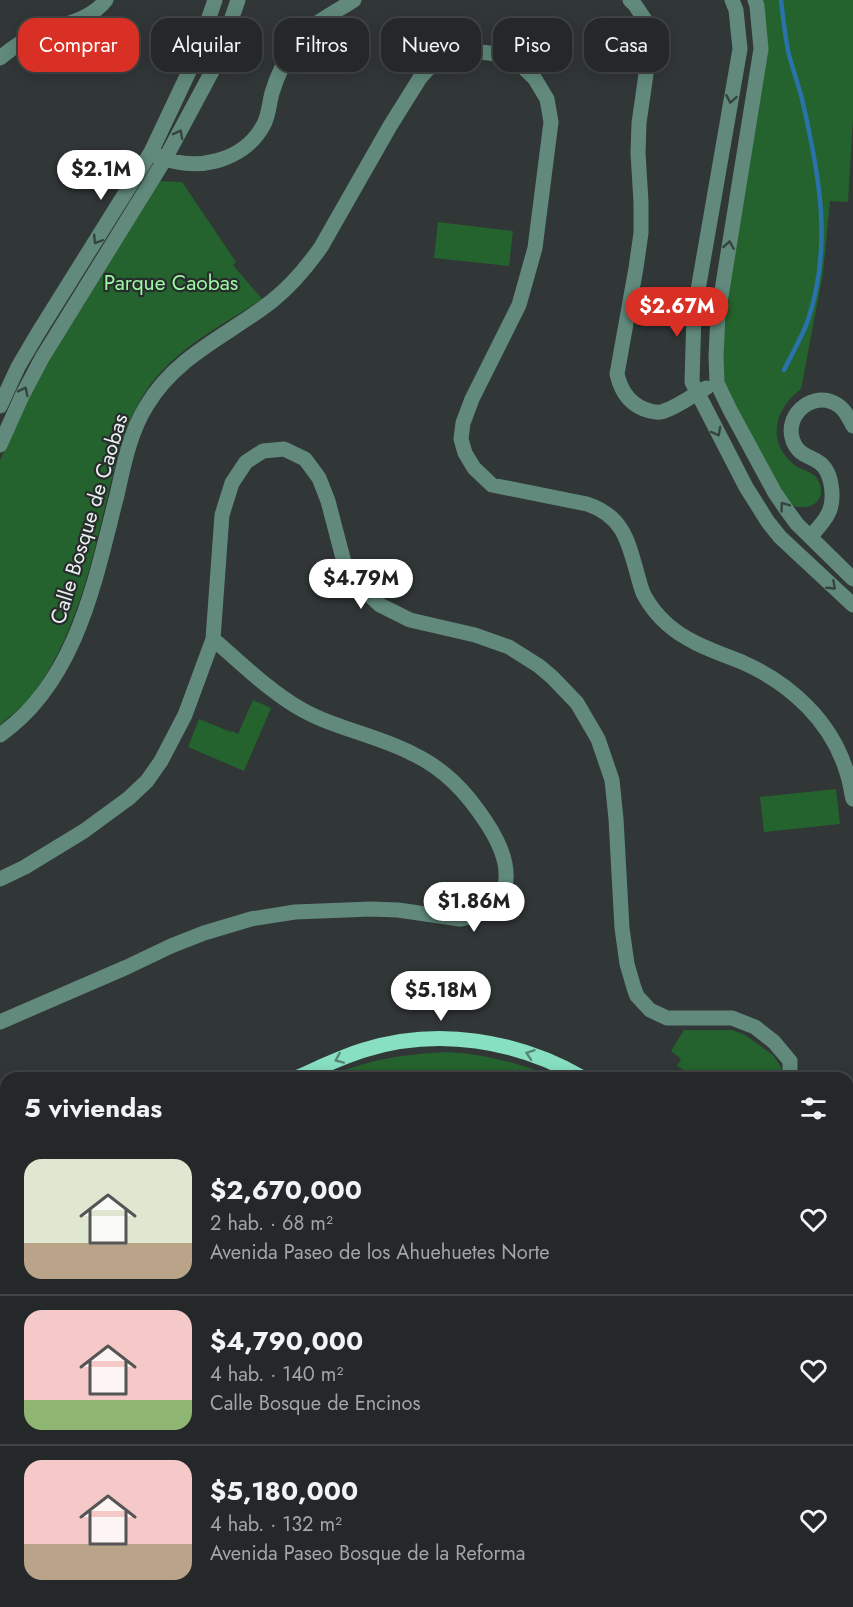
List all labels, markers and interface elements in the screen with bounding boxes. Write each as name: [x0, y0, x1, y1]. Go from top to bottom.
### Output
chip: Comprar: [18, 18, 139, 72]
chip: Alquilar: [151, 18, 262, 72]
chip: Filtros: [274, 18, 369, 72]
chip: Nuevo: [381, 18, 481, 72]
chip: Piso: [493, 18, 572, 72]
chip: Casa: [584, 18, 669, 72]
one-way arrow: [725, 94, 738, 104]
one-way arrow: [172, 130, 183, 141]
pin: $2.1M: [59, 150, 143, 201]
text: $2.1M: [71, 155, 131, 184]
one-way arrow: [92, 234, 104, 244]
one-way arrow: [723, 240, 735, 250]
park label: Parque Caobas: [104, 268, 238, 298]
pin: $2.67M: [628, 287, 726, 338]
text: $2.67M: [639, 292, 715, 321]
one-way arrow: [17, 387, 29, 398]
street label: Calle Bosque de Caobas: [43, 410, 135, 628]
one-way arrow: [710, 425, 721, 436]
one-way arrow: [780, 502, 791, 513]
pin: $4.79M: [312, 559, 410, 610]
text: $4.79M: [323, 564, 399, 593]
one-way arrow: [826, 579, 836, 590]
pin: $1.86M: [425, 882, 523, 933]
text: $1.86M: [438, 887, 510, 916]
pin: $5.18M: [392, 971, 490, 1022]
text: $5.18M: [405, 976, 477, 1005]
one-way arrow: [525, 1048, 536, 1061]
one-way arrow: [335, 1052, 346, 1064]
text: 5 viviendas: [24, 1089, 162, 1127]
icon: filters: [797, 1092, 830, 1125]
text: $2,670,000: [210, 1171, 362, 1209]
icon: home: [72, 1183, 144, 1255]
icon: heart: [797, 1203, 830, 1236]
text: 2 hab. · 68 m²: [210, 1209, 333, 1238]
text: Avenida Paseo de los Ahuehuetes Norte: [210, 1238, 550, 1267]
text: $4,790,000: [210, 1322, 363, 1360]
icon: home: [72, 1334, 144, 1406]
icon: heart: [797, 1354, 830, 1387]
text: 4 hab. · 140 m²: [210, 1360, 343, 1389]
text: Calle Bosque de Encinos: [210, 1389, 421, 1418]
text: $5,180,000: [210, 1472, 358, 1510]
icon: home: [72, 1484, 144, 1556]
icon: heart: [797, 1504, 830, 1537]
text: 4 hab. · 132 m²: [210, 1510, 342, 1539]
text: Avenida Paseo Bosque de la Reforma: [210, 1539, 525, 1568]

